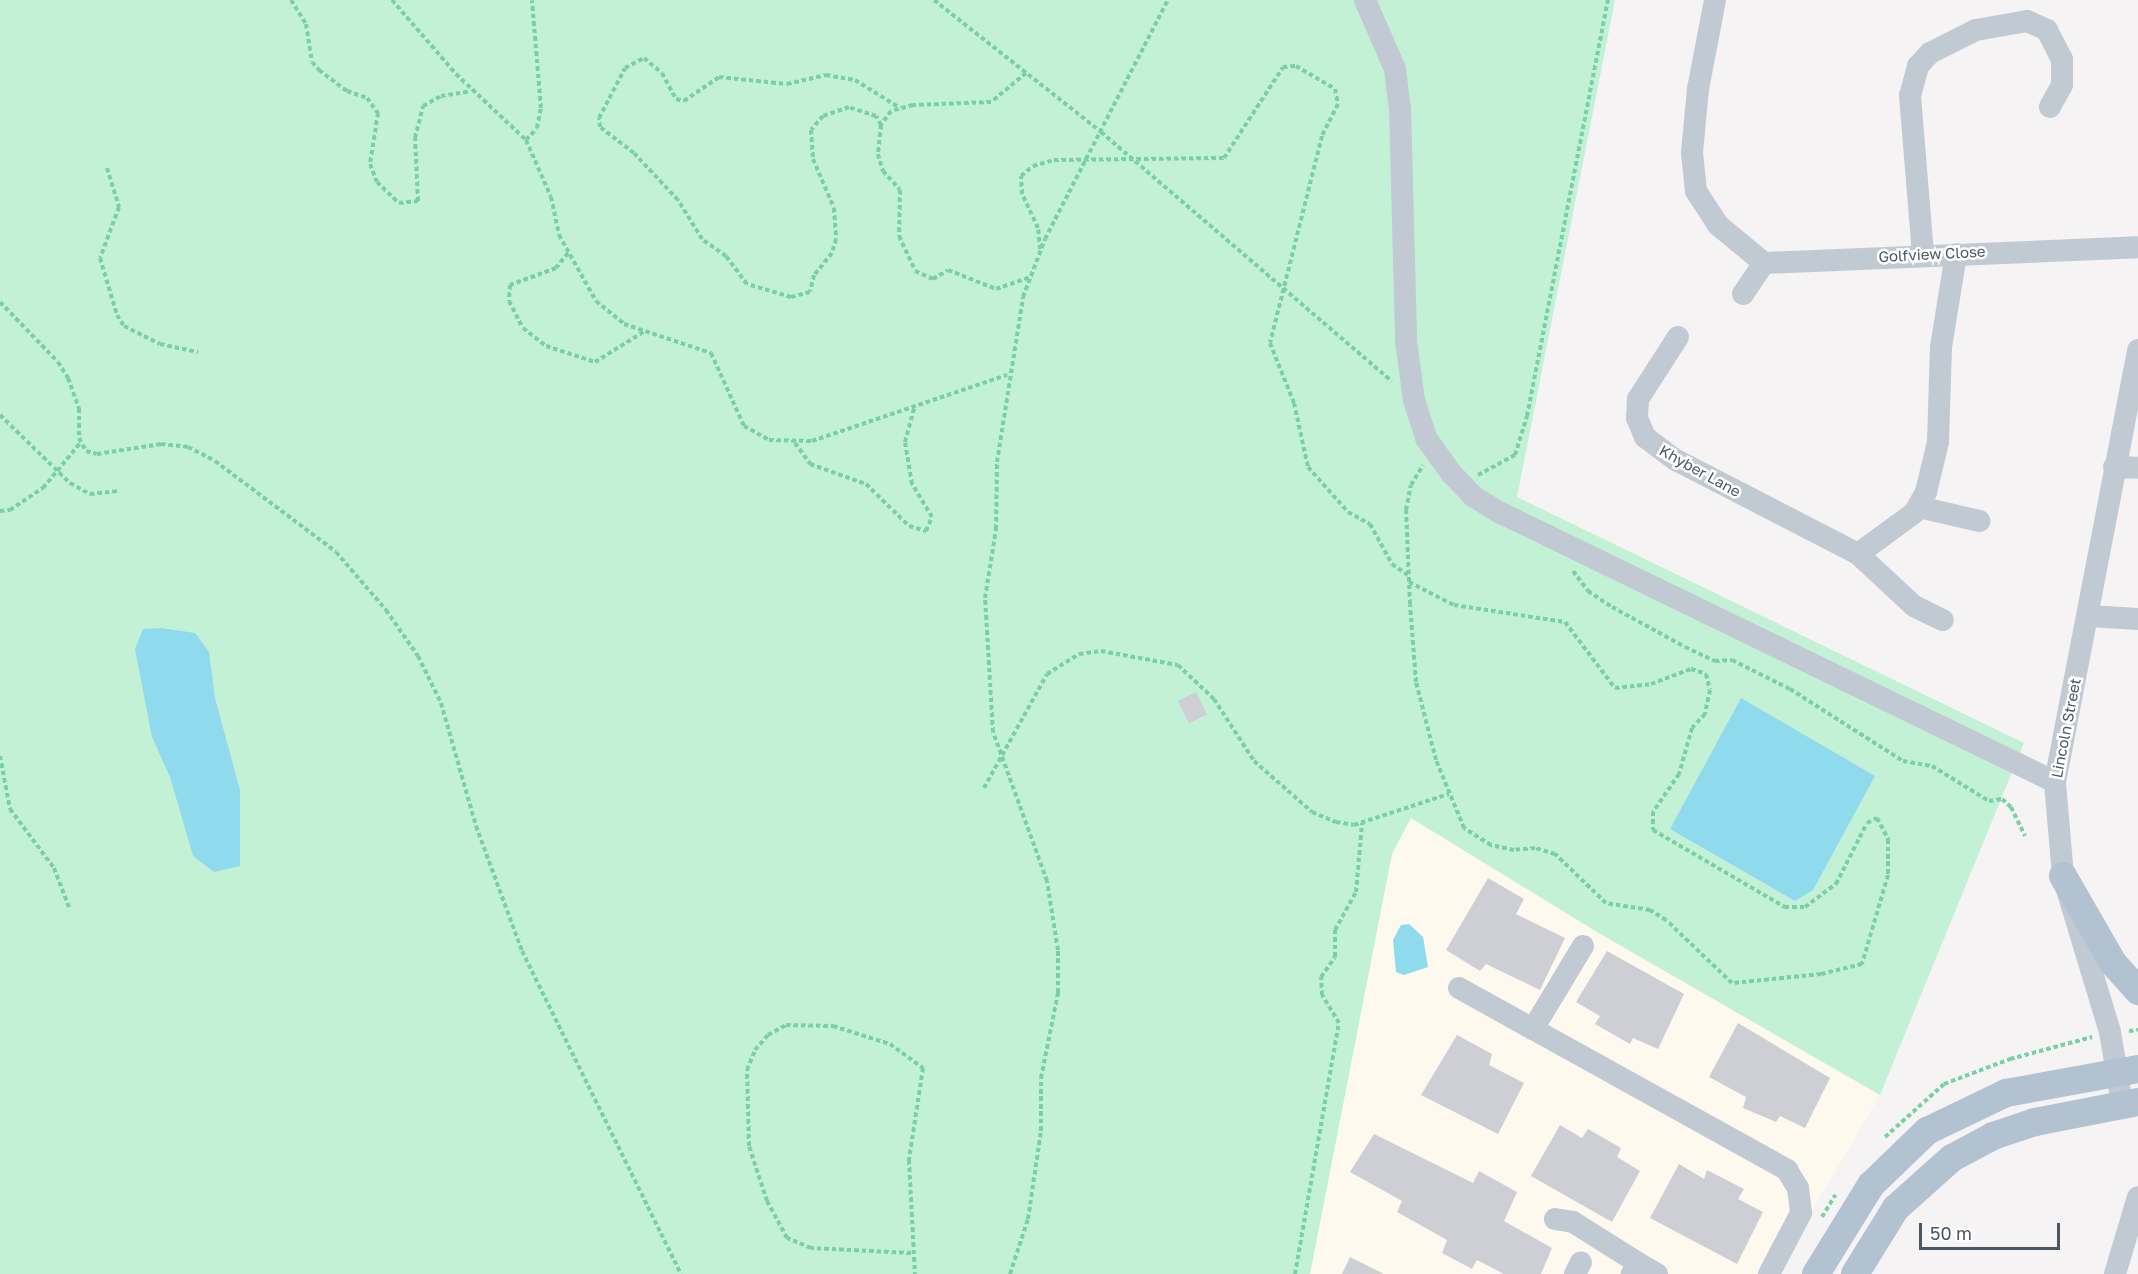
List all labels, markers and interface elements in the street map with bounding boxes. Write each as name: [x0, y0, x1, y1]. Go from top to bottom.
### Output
street label: Golfview Close: [1878, 242, 1986, 266]
street label: Khyber Lane: [1656, 441, 1744, 501]
street label: Lincoln Street: [2048, 677, 2084, 779]
scale bar: [1922, 1211, 2063, 1249]
text: 50 m: [1930, 1222, 1972, 1244]

